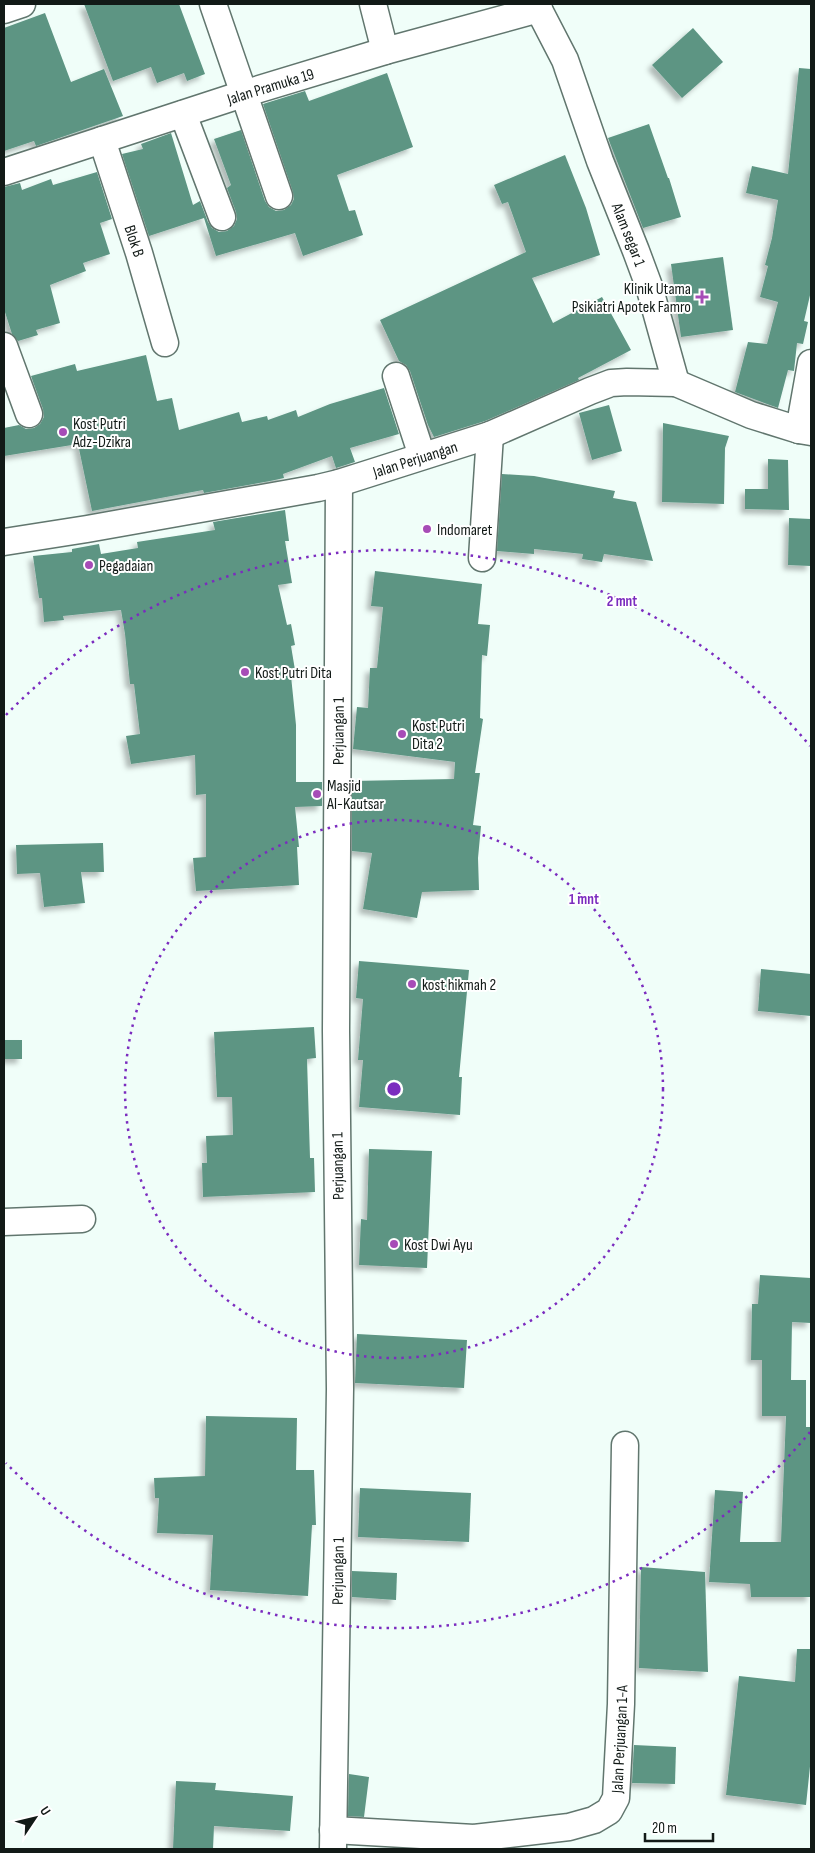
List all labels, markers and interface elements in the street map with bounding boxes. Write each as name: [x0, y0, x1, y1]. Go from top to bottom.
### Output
street label: Jalan Pramuka 19: [224, 65, 317, 110]
street label: Alam segar 1: [606, 200, 649, 270]
street label: Blok B: [119, 223, 148, 260]
place label: Klinik Utama Psikiatri Apotek Famro: [572, 280, 691, 317]
marker: Klinik Utama Psikiatri Apotek Famro: [695, 290, 709, 304]
place label: Kost Putri Adz-Dzikra: [72, 415, 131, 452]
marker: Kost Putri Adz-Dzikra: [57, 426, 69, 438]
street label: Jalan Perjuangan: [370, 438, 460, 483]
place label: Indomaret: [437, 521, 493, 540]
marker: Indomaret: [421, 523, 433, 535]
place label: Pegadaian: [99, 557, 153, 576]
marker: Pegadaian: [83, 559, 95, 571]
text: 2 mnt: [607, 592, 637, 611]
place label: Kost Putri Dita: [255, 664, 332, 683]
marker: Kost Putri Dita: [239, 666, 251, 678]
street label: Perjuangan 1: [329, 697, 349, 765]
place label: Kost Putri Dita 2: [412, 717, 465, 754]
marker: Kost Putri Dita 2: [396, 728, 408, 740]
place label: Masjid Al-Kautsar: [326, 777, 385, 814]
marker: Masjid Al-Kautsar: [311, 788, 323, 800]
text: 1 mnt: [569, 890, 599, 909]
place label: kost hikmah 2: [422, 976, 496, 995]
marker: kost hikmah 2: [406, 978, 418, 990]
centre of rings: [385, 1080, 403, 1098]
street label: Perjuangan 1: [328, 1132, 349, 1200]
place label: Kost Dwi Ayu: [404, 1236, 473, 1255]
marker: Kost Dwi Ayu: [388, 1238, 400, 1250]
street label: Perjuangan 1: [329, 1537, 349, 1605]
street label: Jalan Perjuangan 1-A: [608, 1685, 632, 1795]
north arrow: [10, 1793, 60, 1843]
text: U: [36, 1803, 54, 1819]
scale bar: [645, 1810, 712, 1842]
text: 20 m: [652, 1819, 677, 1838]

